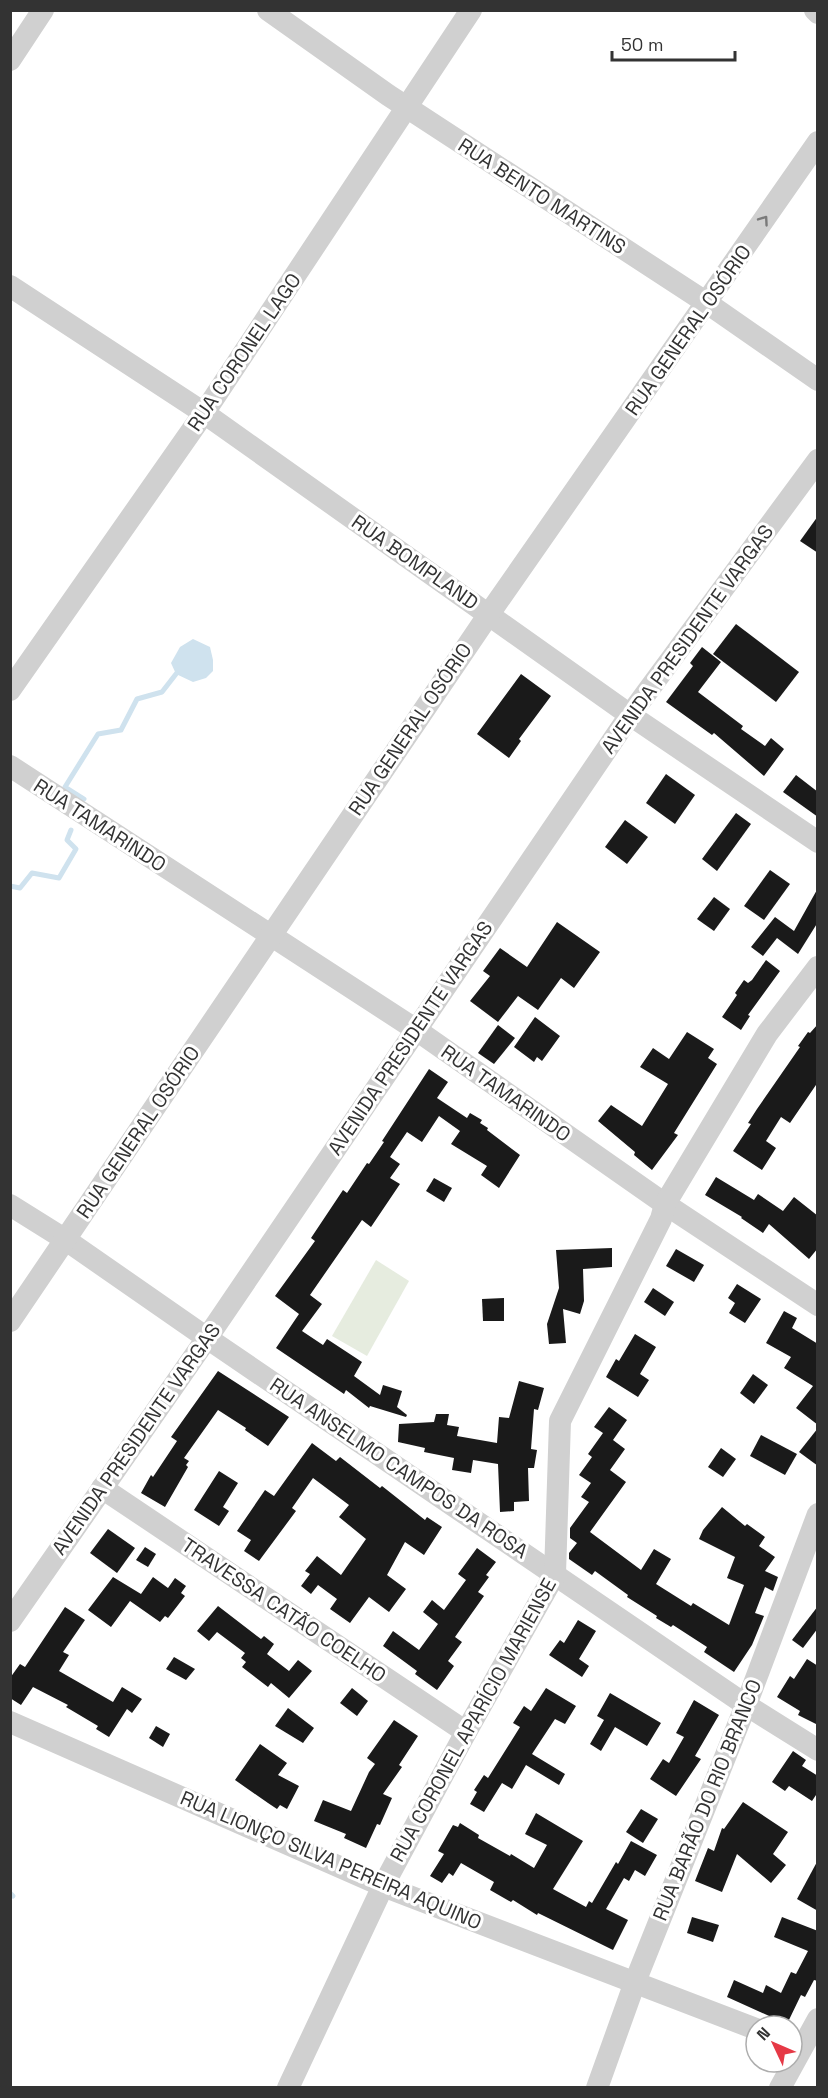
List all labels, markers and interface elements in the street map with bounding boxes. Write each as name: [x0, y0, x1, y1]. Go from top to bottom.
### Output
scale bar: [612, 24, 735, 62]
text: 50 m: [621, 33, 663, 56]
street label: RUA BENTO MARTINS: [453, 132, 631, 260]
one-way arrow: [757, 216, 768, 227]
street label: RUA GENERAL OSÓRIO: [619, 239, 757, 421]
street label: RUA CORONEL LAGO: [181, 268, 307, 436]
street label: RUA BOMPLAND: [346, 509, 484, 615]
street label: AVENIDA PRESIDENTE VARGAS: [595, 519, 779, 759]
street label: RUA GENERAL OSÓRIO: [343, 638, 477, 820]
street label: RUA TAMARINDO: [29, 772, 171, 878]
street label: AVENIDA PRESIDENTE VARGAS: [322, 916, 498, 1160]
street label: RUA TAMARINDO: [436, 1039, 576, 1147]
street label: RUA GENERAL OSÓRIO: [71, 1041, 205, 1223]
street label: AVENIDA PRESIDENTE VARGAS: [46, 1318, 226, 1560]
street label: RUA ANSELMO CAMPOS DA ROSA: [265, 1372, 533, 1564]
street label: TRAVESSA CATÃO COELHO: [177, 1532, 391, 1688]
street label: RUA CORONEL APARÍCIO MARIENSE: [384, 1574, 562, 1866]
street label: RUA BARÃO DO RIO BRANCO: [647, 1675, 767, 1925]
street label: RUA LIONÇO SILVA PEREIRA AQUINO: [176, 1785, 486, 1935]
north arrow: [744, 2014, 804, 2074]
text: N: [752, 2023, 775, 2045]

